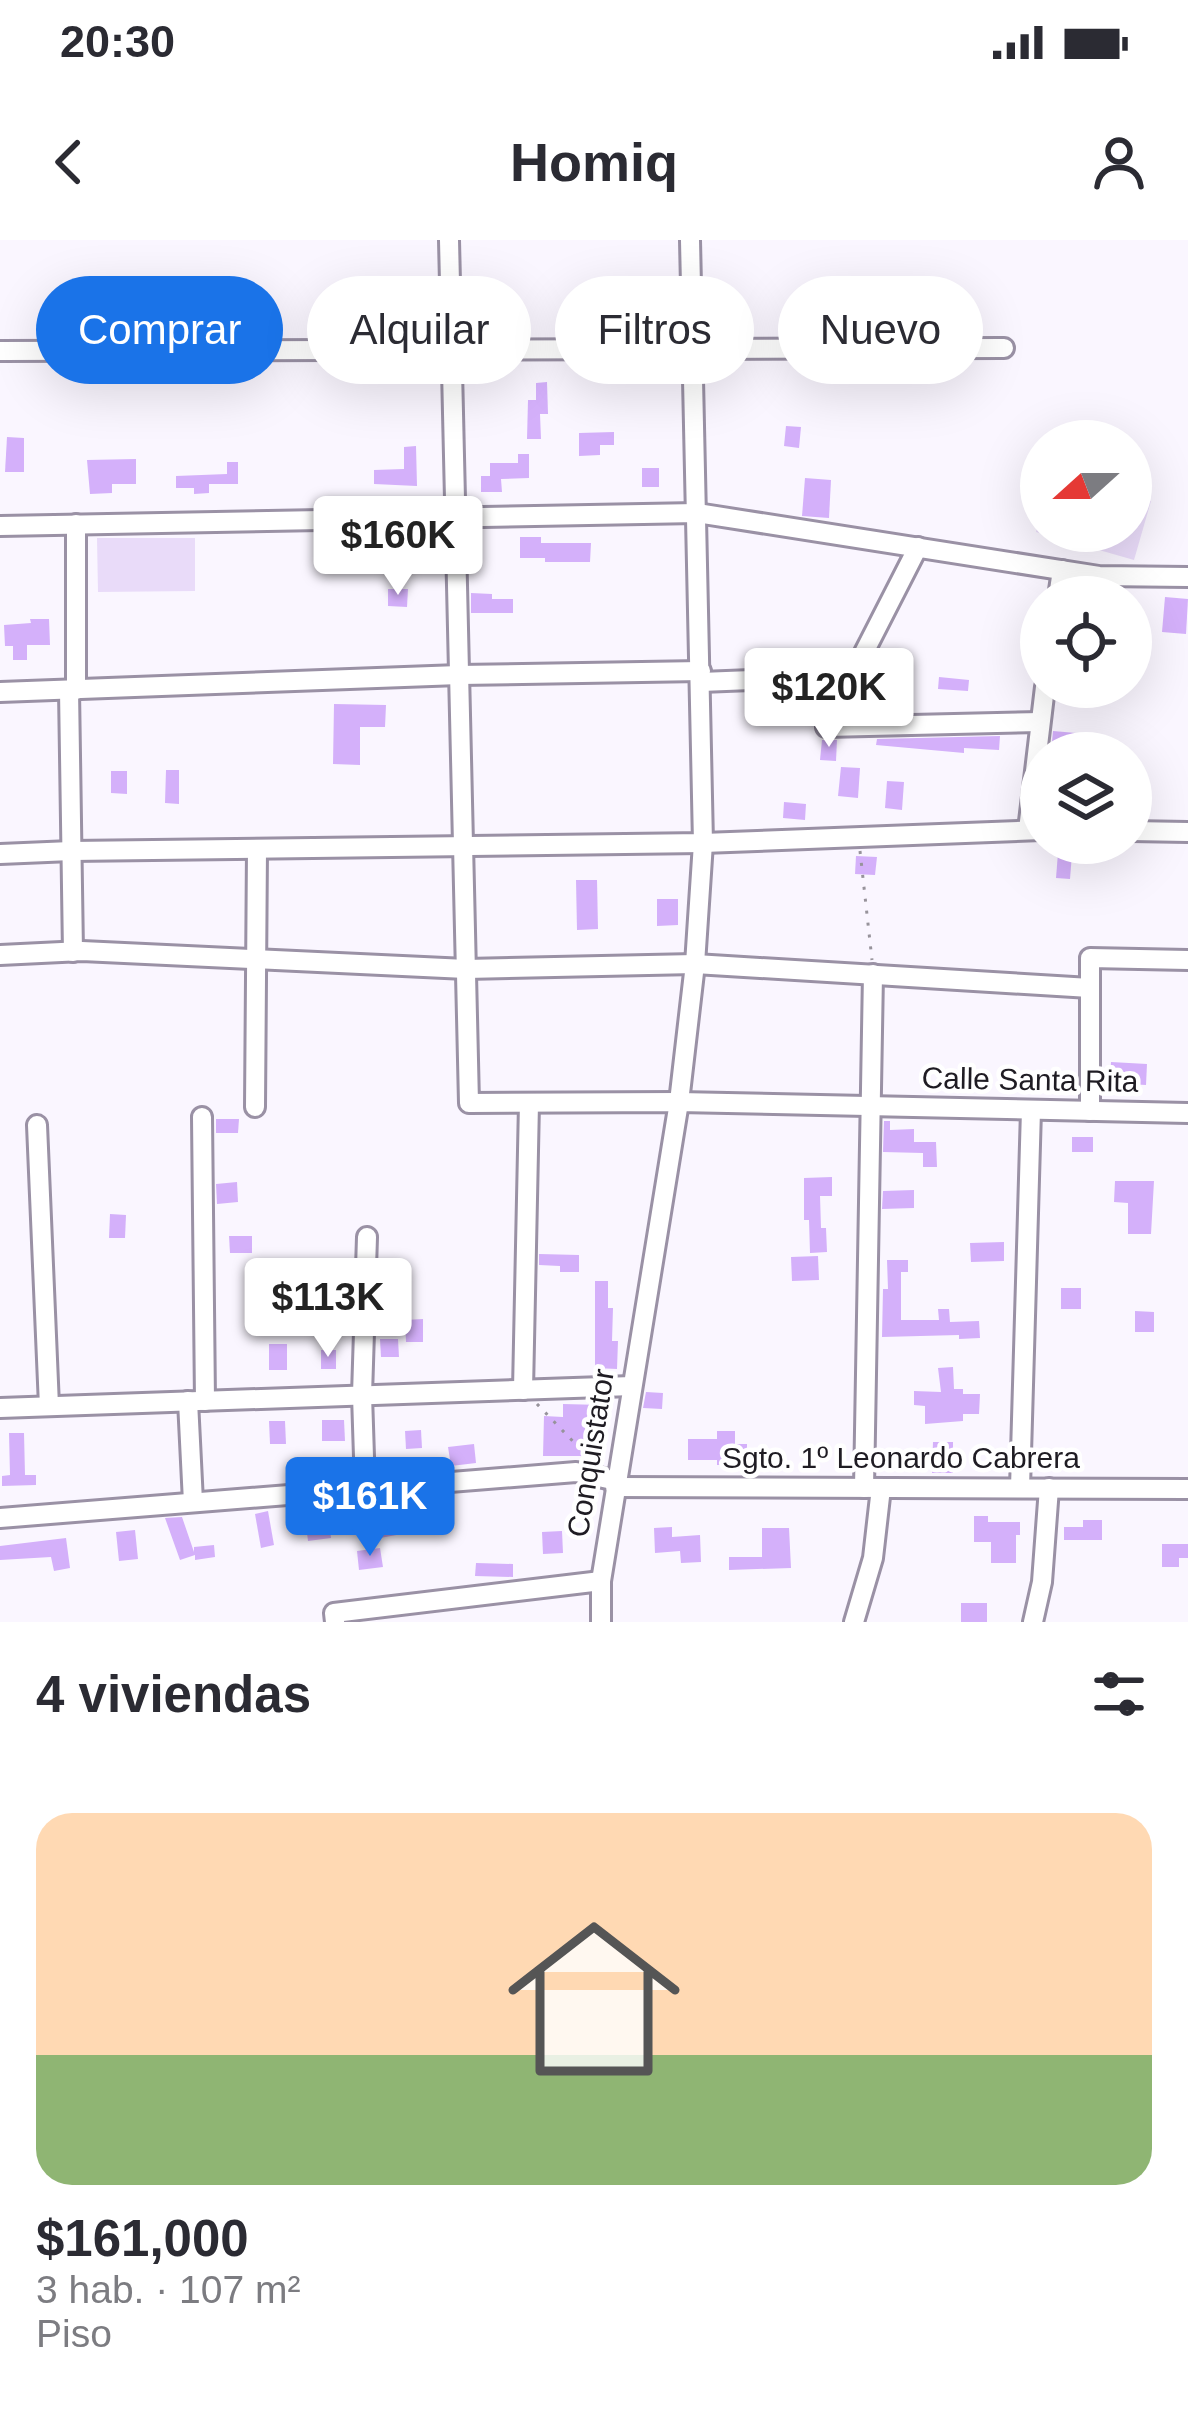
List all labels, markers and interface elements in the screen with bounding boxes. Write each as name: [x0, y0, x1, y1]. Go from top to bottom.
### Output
text: 20:30: [60, 16, 175, 67]
icon: back: [36, 129, 102, 195]
icon: person: [1086, 129, 1152, 195]
text: Homiq: [510, 132, 678, 192]
chip: Comprar: [36, 276, 283, 384]
chip: Alquilar: [307, 276, 531, 384]
chip: Filtros: [555, 276, 754, 384]
chip: Nuevo: [778, 276, 983, 384]
north arrow: [1020, 420, 1152, 552]
map controls: [1020, 420, 1152, 864]
pin: $160K: [314, 496, 482, 598]
text: $160K: [341, 513, 455, 556]
button: locate: [1020, 576, 1152, 708]
pin: $120K: [745, 648, 913, 750]
text: $120K: [772, 665, 886, 708]
button: layers: [1020, 732, 1152, 864]
street label: Calle Santa Rita: [921, 1061, 1139, 1098]
pin: $113K: [244, 1258, 412, 1360]
text: $113K: [272, 1275, 384, 1318]
street label: Conquistator: [561, 1366, 620, 1540]
street label: Sgto. 1º Leonardo Cabrera: [722, 1441, 1080, 1474]
pin: $161K: [286, 1457, 454, 1559]
text: $161K: [313, 1474, 427, 1517]
icon: filters: [1086, 1661, 1152, 1727]
text: 4 viviendas: [36, 1666, 311, 1723]
icon: home: [486, 1891, 702, 2107]
text: $161,000: [36, 2210, 249, 2267]
text: 3 hab. · 107 m²: [36, 2268, 300, 2311]
text: Piso: [36, 2312, 112, 2355]

